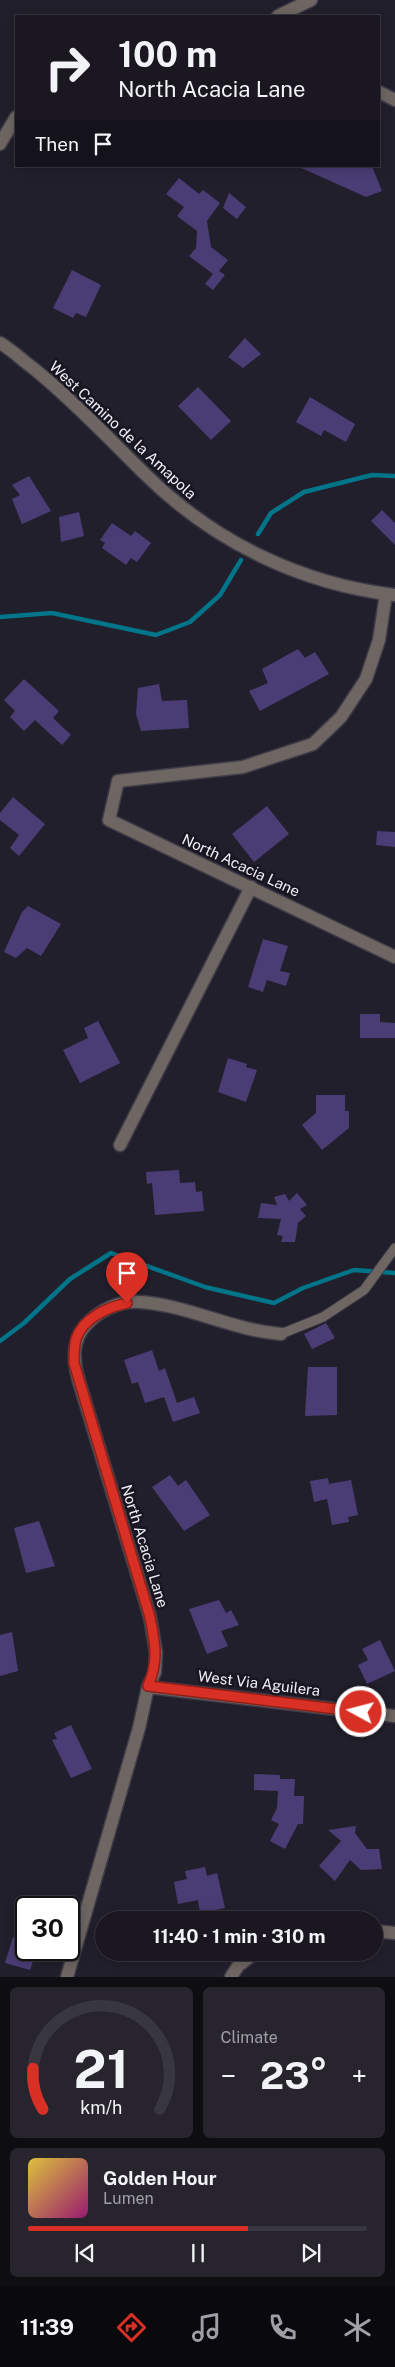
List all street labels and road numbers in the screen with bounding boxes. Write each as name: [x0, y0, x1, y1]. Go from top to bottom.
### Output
street label: West Camino de la Amapola: [46, 358, 200, 502]
street label: North Acacia Lane: [179, 830, 303, 900]
street label: North Acacia Lane: [118, 1482, 172, 1610]
street label: West Via Aguilera: [197, 1667, 321, 1699]

